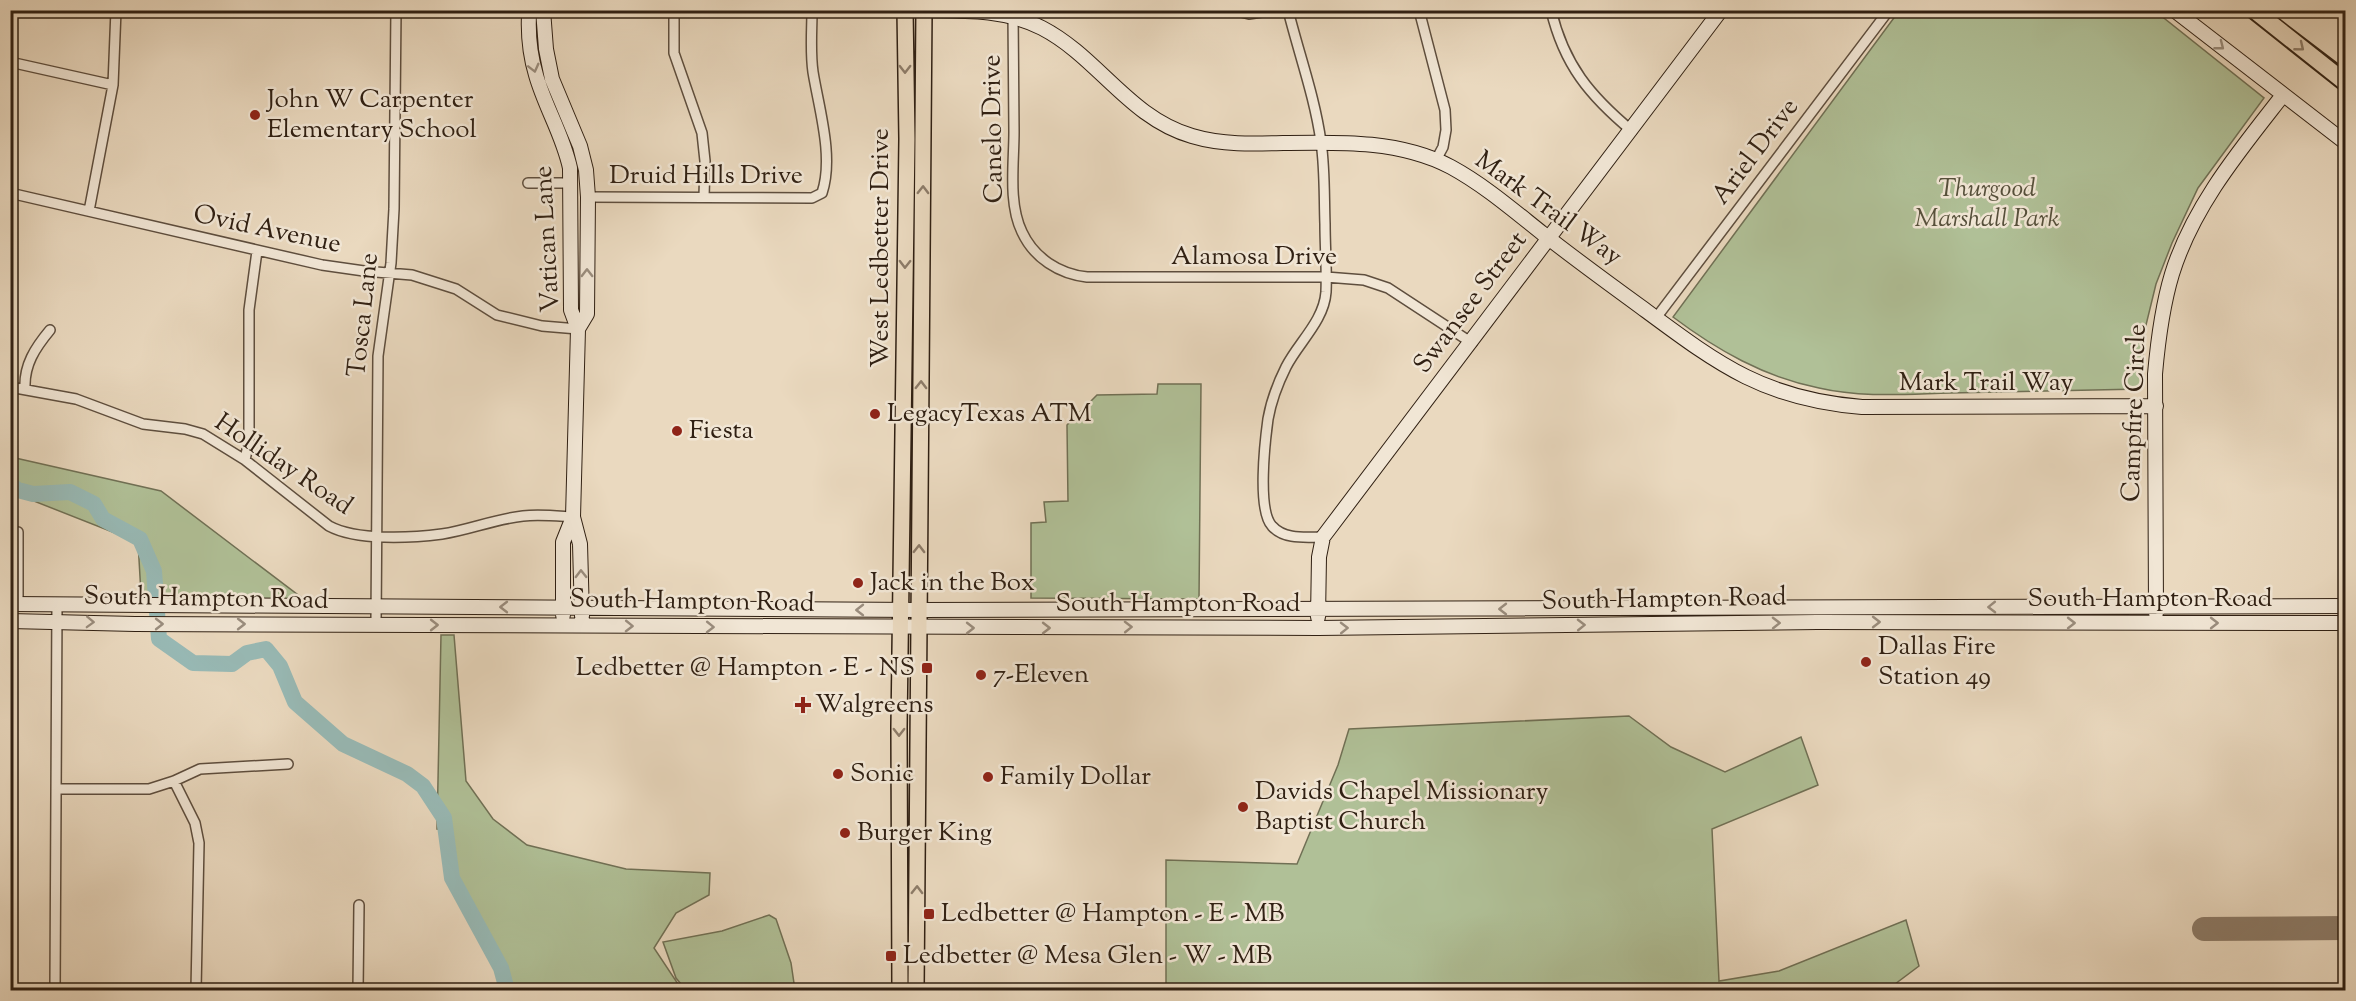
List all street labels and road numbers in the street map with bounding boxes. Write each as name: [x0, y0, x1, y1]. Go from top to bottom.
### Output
street label: Canelo Drive: [974, 54, 1014, 204]
street label: Ariel Drive: [1704, 91, 1808, 213]
street label: West Ledbetter Drive: [863, 128, 900, 368]
street label: Mark Trail Way: [1466, 143, 1630, 275]
street label: Druid Hills Drive: [609, 158, 803, 195]
street label: Vatican Lane: [526, 165, 570, 313]
street label: Ovid Avenue: [190, 196, 344, 264]
street label: Swansee Street: [1405, 224, 1537, 382]
street label: Alamosa Drive: [1171, 239, 1337, 276]
street label: Tosca Lane: [339, 251, 389, 379]
street label: Campfire Circle: [2113, 323, 2157, 503]
street label: Mark Trail Way: [1899, 365, 2073, 402]
street label: Holliday Road: [206, 405, 360, 525]
street label: South Hampton Road: [83, 578, 329, 620]
street label: South Hampton Road: [1541, 579, 1787, 621]
street label: South Hampton Road: [569, 581, 815, 623]
street label: South Hampton Road: [2028, 581, 2273, 618]
street label: South Hampton Road: [1056, 586, 1301, 623]

